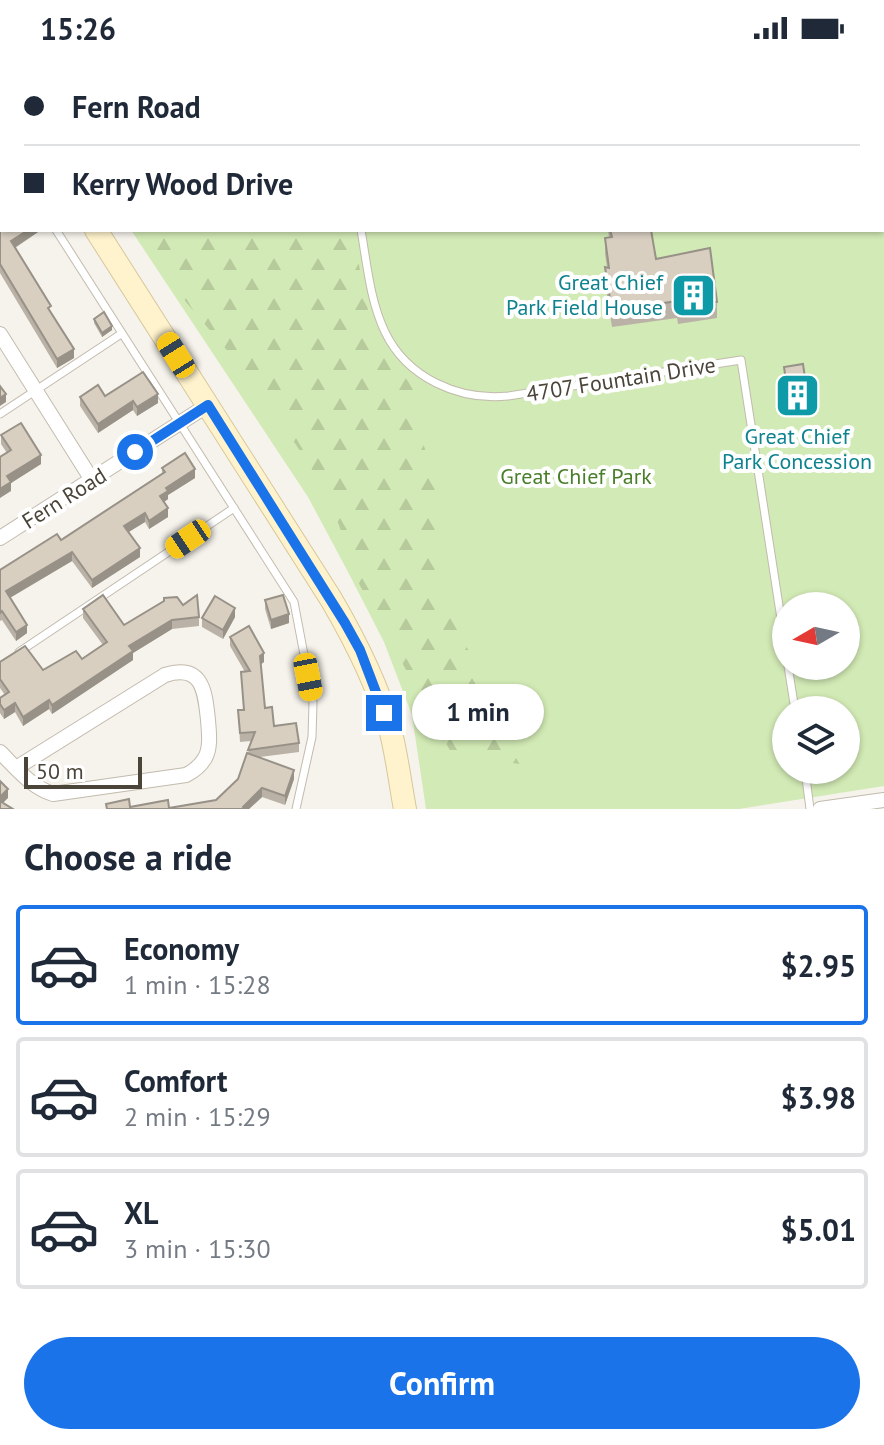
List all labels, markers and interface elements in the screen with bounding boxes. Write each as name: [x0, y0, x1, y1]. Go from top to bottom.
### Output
text: 15:26: [40, 9, 116, 48]
text: Fern Road: [72, 87, 201, 126]
text: Kerry Wood Drive: [72, 164, 293, 203]
place label: Great Chief Park Field House: [506, 268, 664, 321]
building icon: Great Chief Park Field House: [670, 271, 718, 319]
car: [153, 328, 199, 382]
street label: 4707 Fountain Drive: [524, 350, 718, 408]
building icon: Great Chief Park Concession: [773, 371, 821, 419]
place label: Great Chief Park Concession: [722, 422, 872, 475]
route start: [117, 434, 153, 470]
street label: Fern Road: [17, 461, 111, 535]
park label: Great Chief Park: [500, 462, 652, 490]
car: [161, 516, 215, 562]
north arrow: [772, 592, 860, 680]
map controls: [772, 592, 860, 784]
car: [292, 651, 324, 703]
callout: 1 min: [412, 685, 544, 741]
route end: [366, 695, 402, 731]
text: 1 min: [446, 695, 510, 728]
button: layers: [772, 696, 860, 784]
scale bar: [24, 753, 142, 789]
text: 50 m: [36, 757, 84, 785]
text: Choose a ride: [24, 833, 232, 880]
icon: car: [28, 929, 100, 1001]
text: Economy: [124, 929, 239, 968]
text: $2.95: [781, 946, 856, 985]
text: 1 min · 15:28: [124, 968, 271, 1001]
icon: car: [28, 1061, 100, 1133]
text: Comfort: [124, 1061, 227, 1100]
text: $3.98: [781, 1078, 856, 1117]
text: 2 min · 15:29: [124, 1100, 271, 1133]
icon: car: [28, 1193, 100, 1265]
text: XL: [124, 1193, 158, 1232]
text: $5.01: [781, 1210, 856, 1249]
text: 3 min · 15:30: [124, 1232, 271, 1265]
button: Confirm: [24, 1337, 860, 1429]

